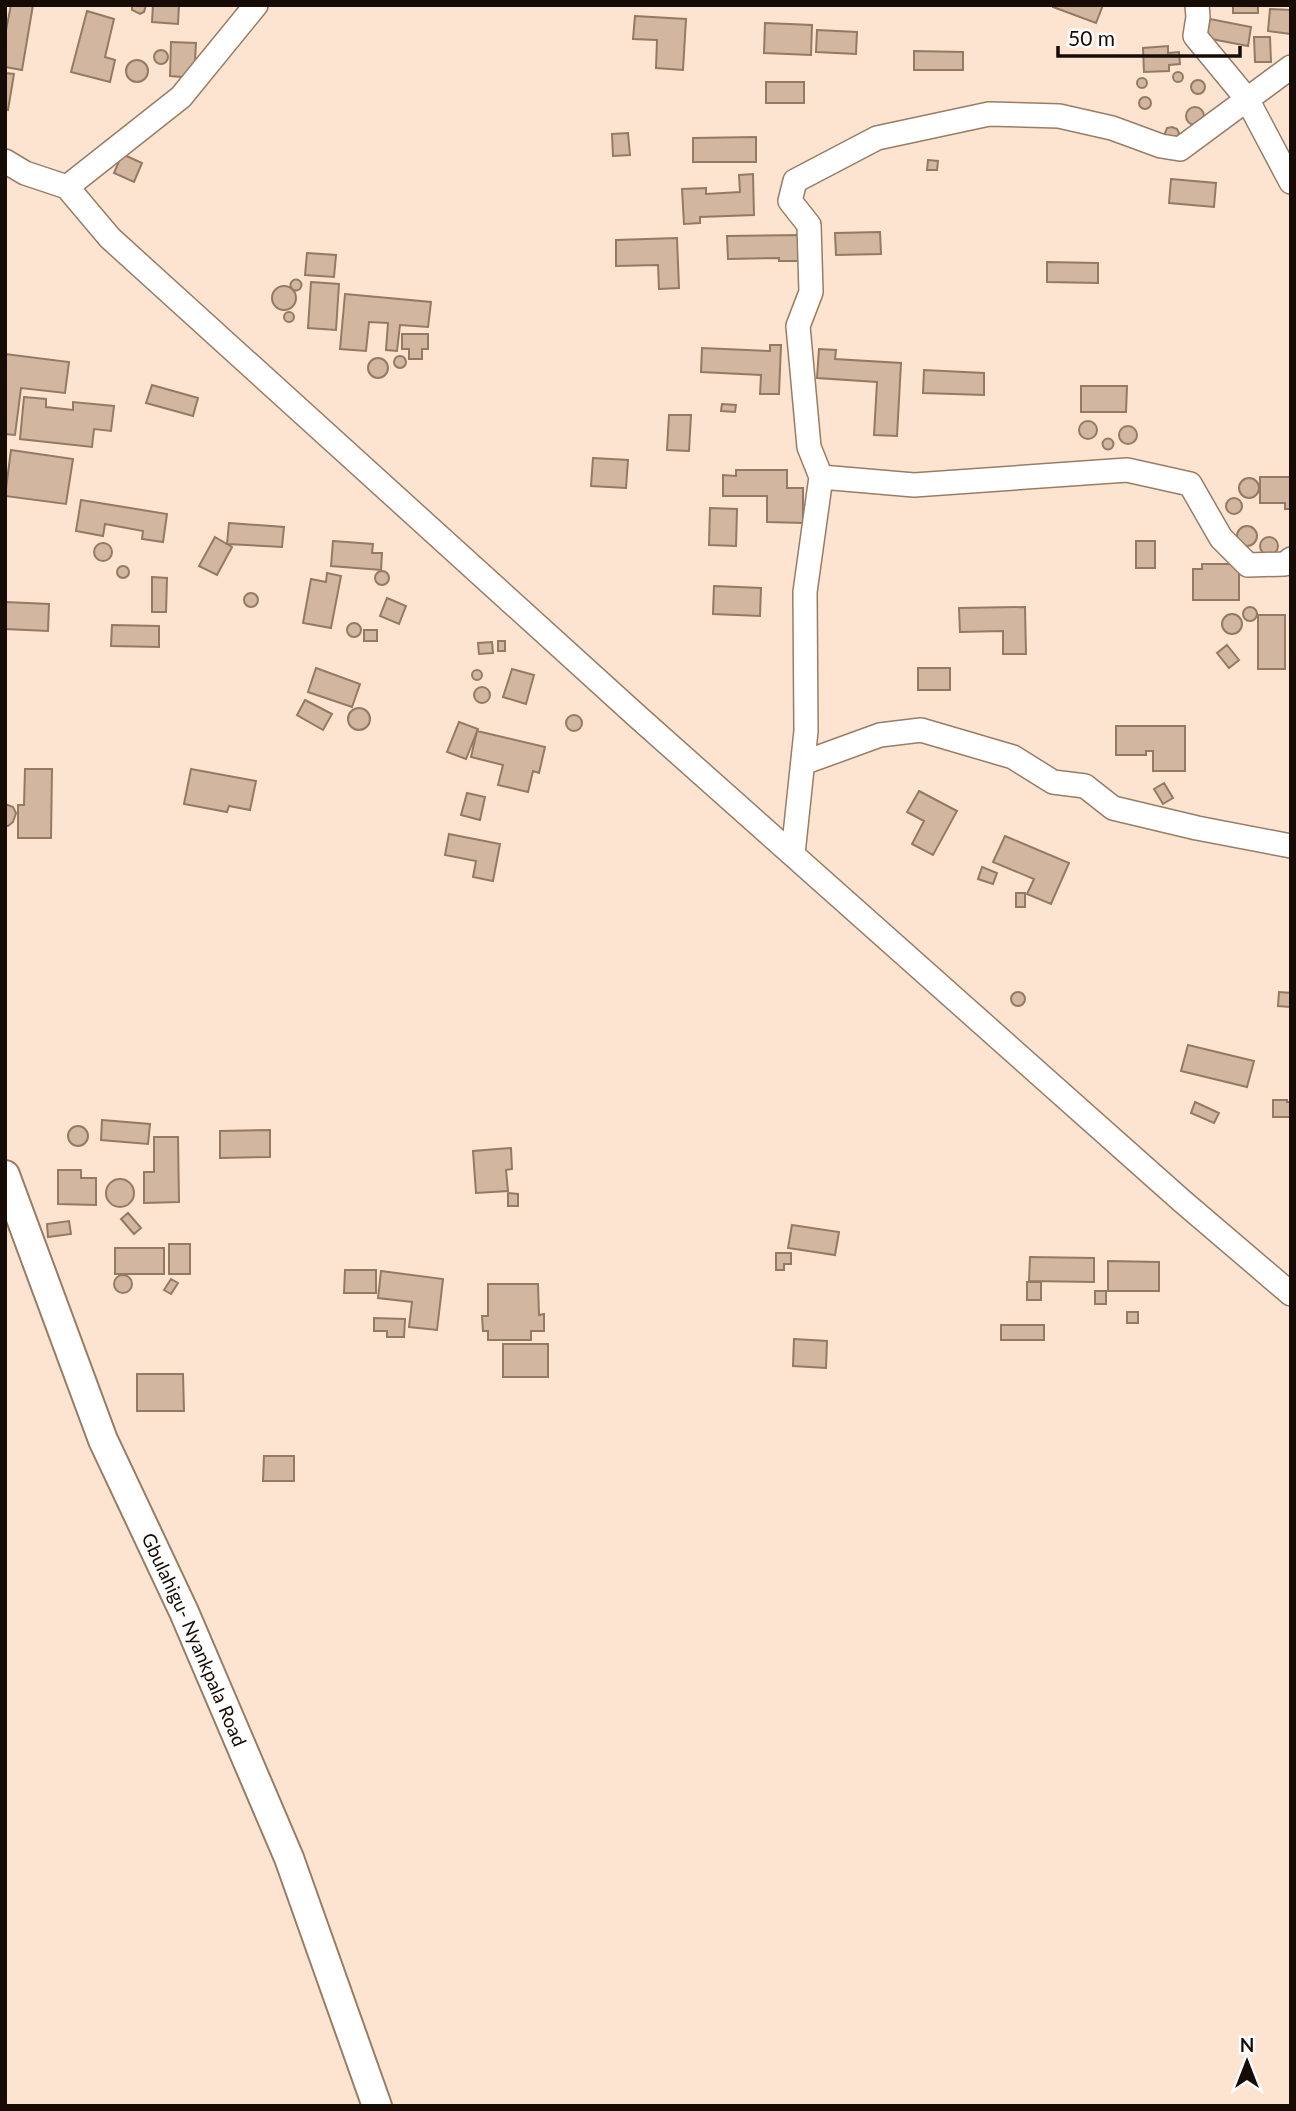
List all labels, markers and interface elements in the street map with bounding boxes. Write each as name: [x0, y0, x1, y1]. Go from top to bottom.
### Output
scale bar: [1058, 14, 1240, 58]
text: 50 m: [1068, 25, 1115, 50]
street label: Gbulahigu- Nyankpala Road: [137, 1529, 252, 1750]
north arrow: [1212, 2027, 1282, 2097]
text: N: [1240, 2033, 1254, 2056]

